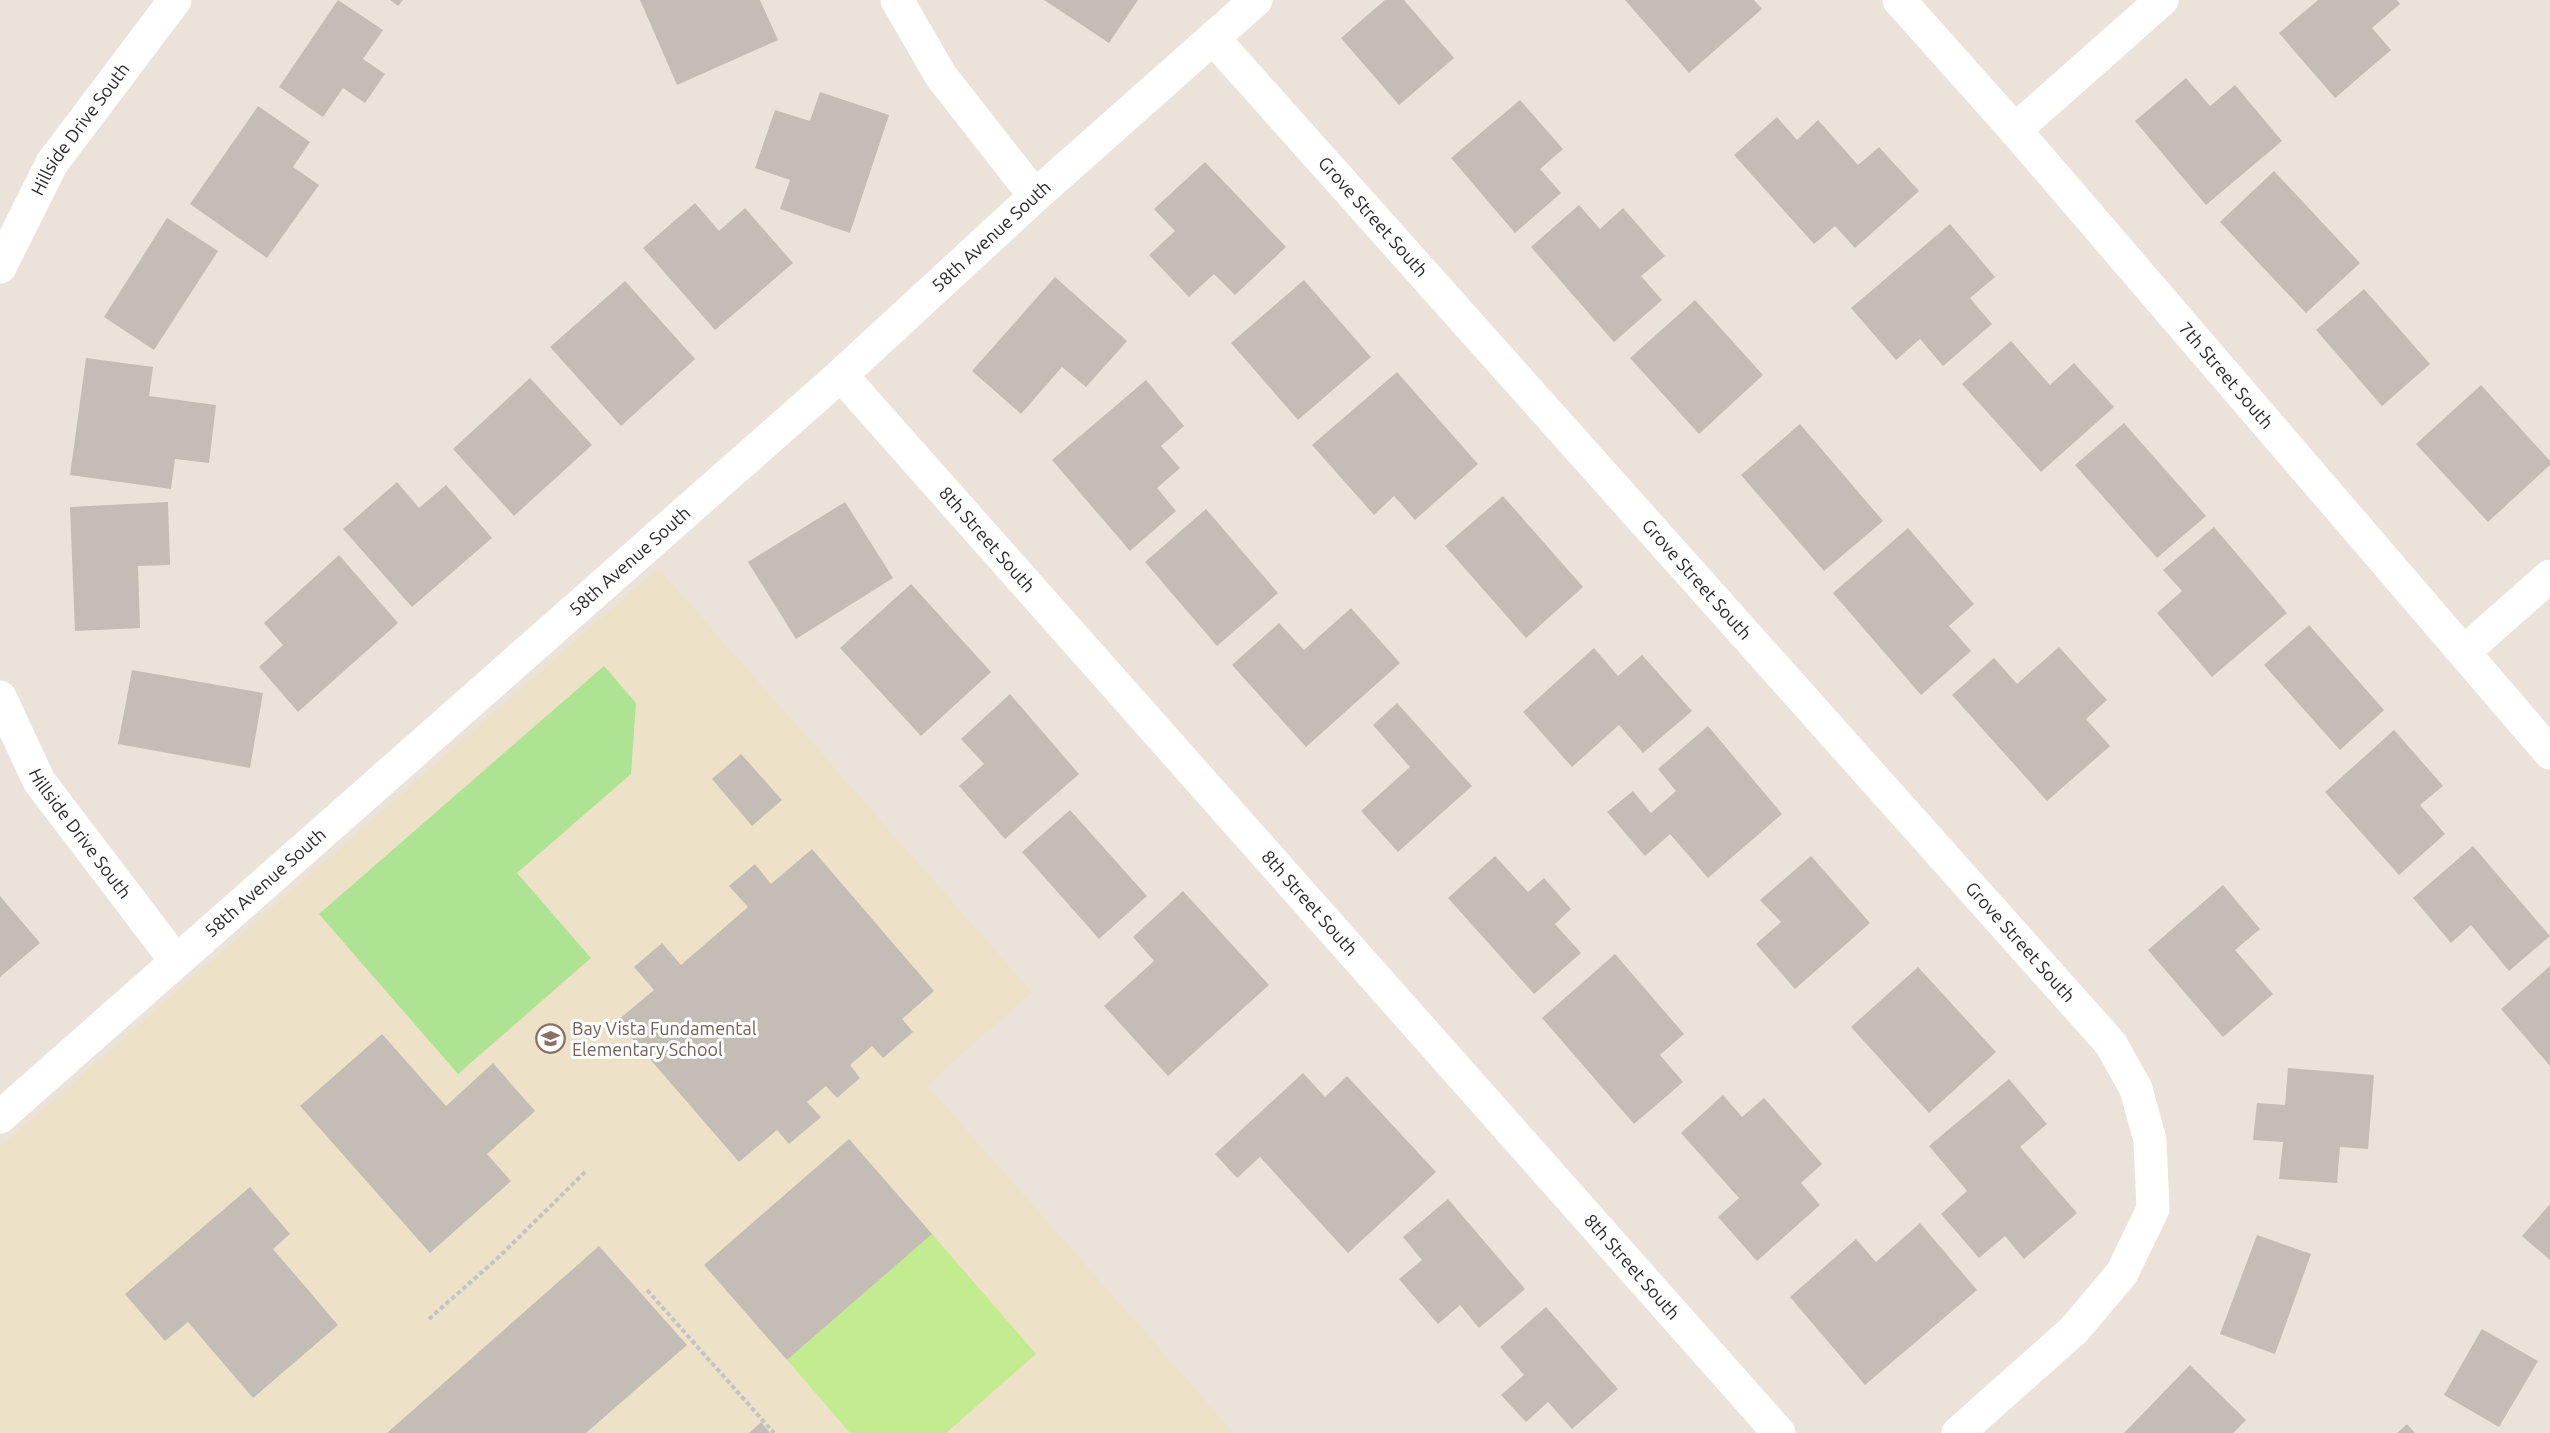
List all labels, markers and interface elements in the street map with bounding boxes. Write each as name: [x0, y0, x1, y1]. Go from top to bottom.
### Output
street label: Hillside Drive South: [27, 59, 133, 198]
street label: Grove Street South: [1315, 152, 1432, 281]
street label: 58th Avenue South: [927, 176, 1054, 295]
street label: 7th Street South: [2176, 318, 2278, 432]
street label: 8th Street South: [936, 482, 1040, 596]
street label: 58th Avenue South: [565, 502, 694, 619]
street label: Grove Street South: [1638, 515, 1756, 643]
street label: Hillside Drive South: [26, 765, 136, 902]
street label: 58th Avenue South: [200, 824, 329, 941]
street label: 8th Street South: [1258, 846, 1362, 959]
street label: Grove Street South: [1962, 877, 2080, 1006]
place label: Bay Vista Fundamental Elementary School: [572, 1018, 757, 1059]
school or university icon: Bay Vista Fundamental Elementary School: [535, 1023, 567, 1055]
street label: 8th Street South: [1581, 1210, 1684, 1323]

